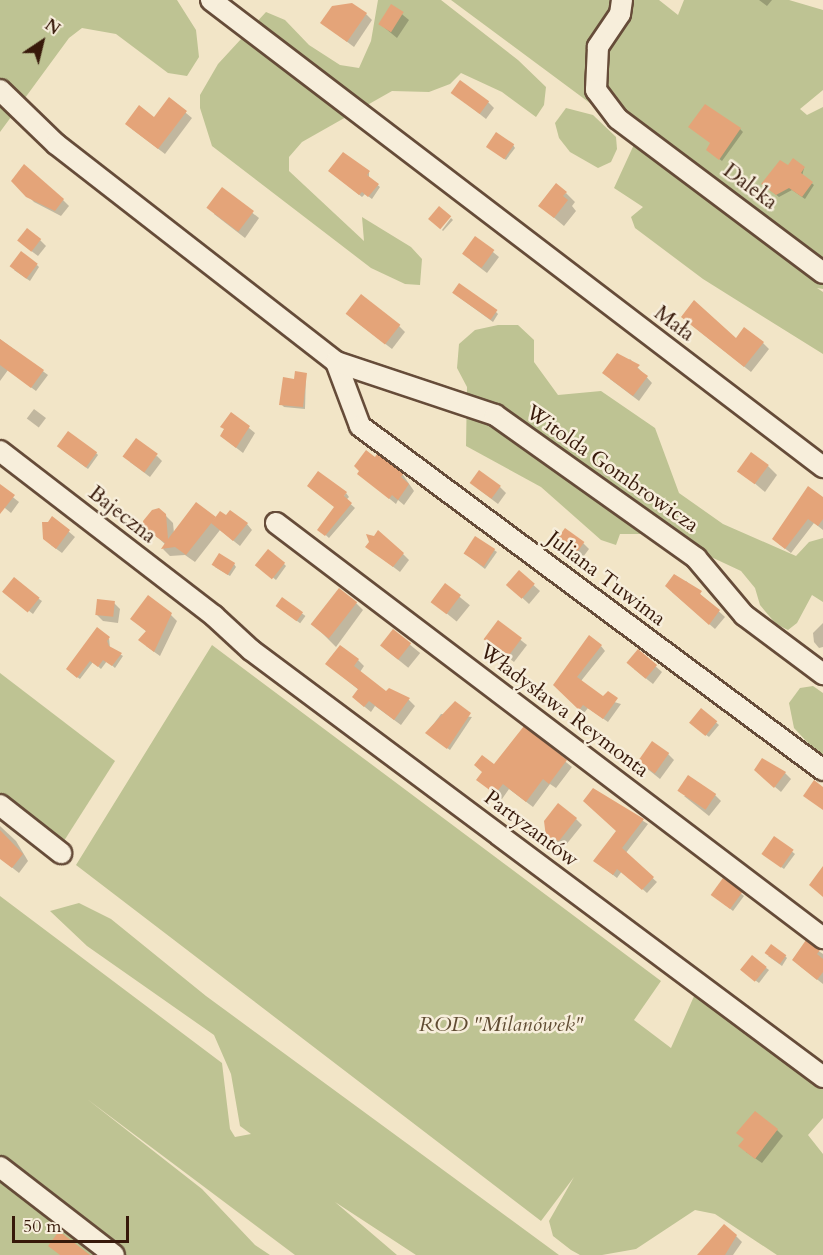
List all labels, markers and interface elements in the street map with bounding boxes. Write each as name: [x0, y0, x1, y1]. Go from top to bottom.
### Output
north arrow: [12, 12, 72, 72]
text: N: [40, 14, 64, 40]
street label: Daleka: [718, 158, 782, 216]
street label: Mała: [649, 301, 699, 347]
street label: Witolda Gombrowicza: [521, 400, 703, 538]
street label: Bajeczna: [83, 481, 161, 549]
street label: Juliana Tuwima: [542, 526, 670, 632]
street label: Władysława Reymonta: [474, 639, 654, 783]
street label: Partyzantów: [479, 785, 583, 873]
park label: ROD "Milanówek": [419, 1012, 583, 1038]
scale bar: [15, 1204, 132, 1242]
text: 50 m: [23, 1214, 62, 1239]

